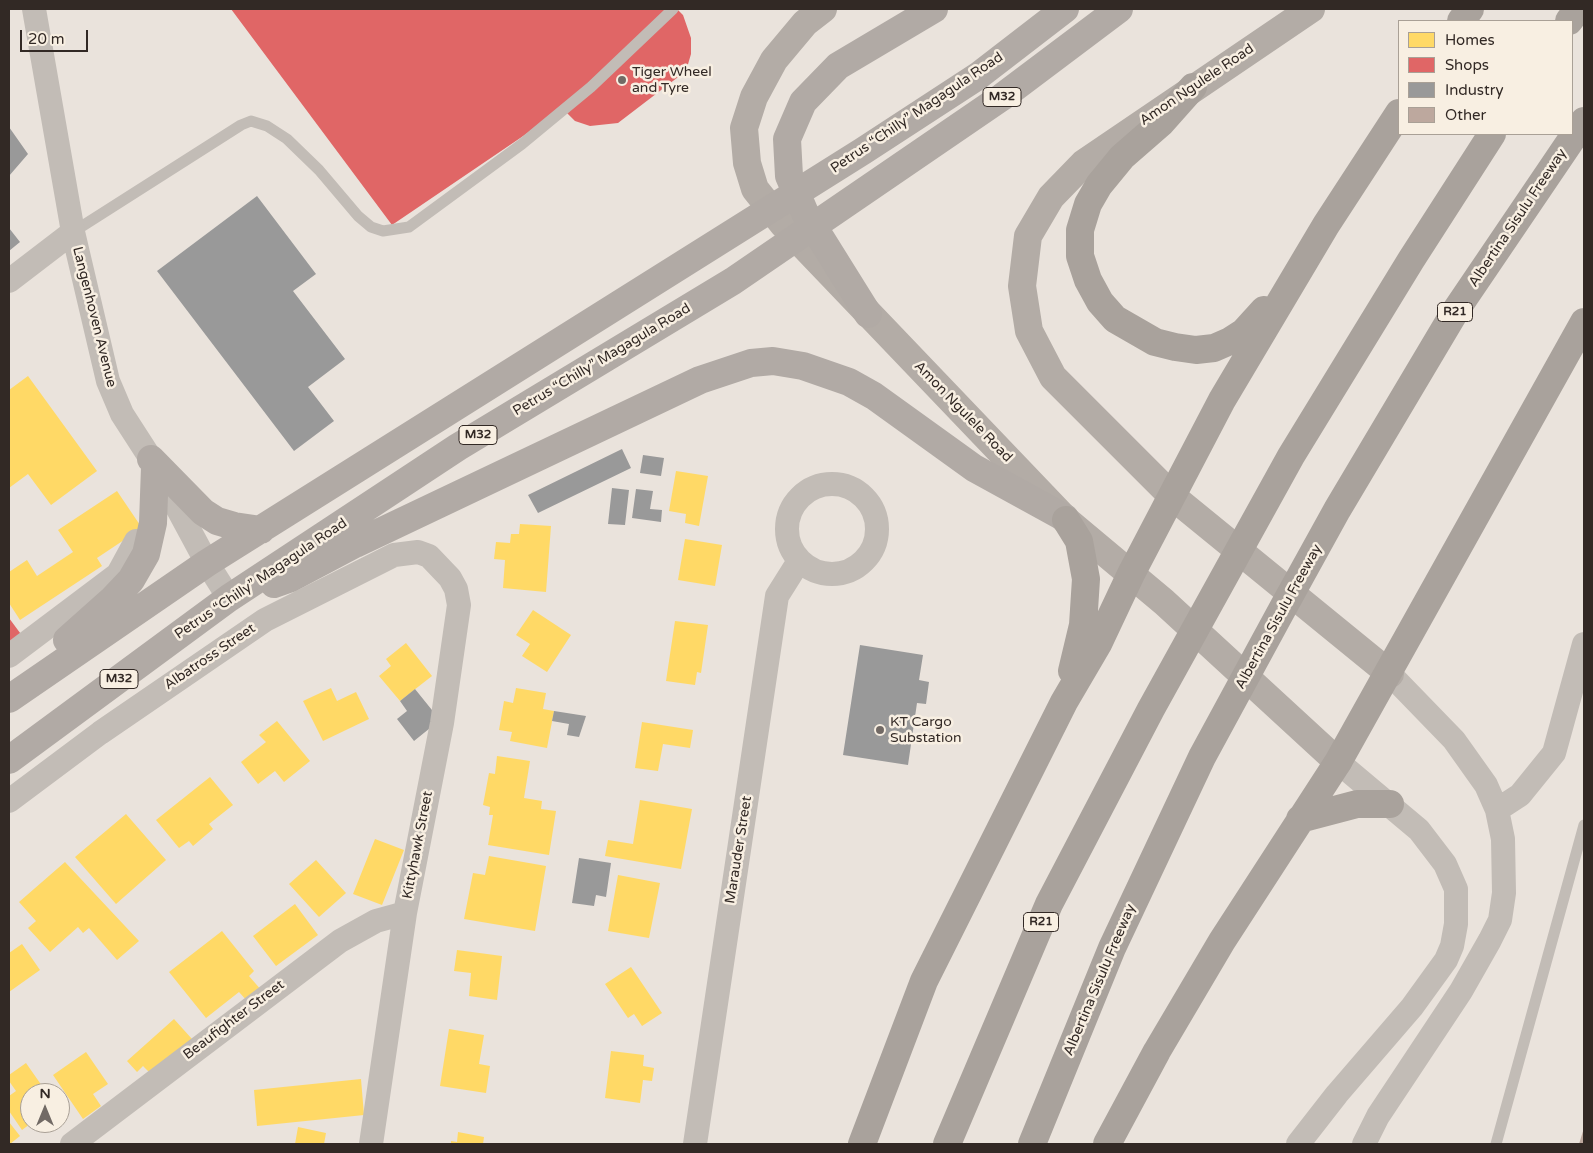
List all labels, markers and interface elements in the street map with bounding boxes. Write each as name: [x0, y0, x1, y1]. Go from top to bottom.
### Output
scale bar: [22, 20, 90, 52]
legend: [1398, 20, 1573, 135]
text: 20 m: [28, 30, 65, 48]
text: Homes: [1445, 31, 1495, 49]
street label: Amon Ngulele Road: [1137, 41, 1257, 129]
street label: Petrus “Chilly” Magagula Road: [828, 49, 1006, 177]
text: Shops: [1445, 56, 1489, 74]
place label: Tiger Wheel and Tyre: [632, 64, 712, 96]
marker: Tiger Wheel and Tyre: [616, 74, 628, 86]
text: Industry: [1445, 81, 1504, 99]
road number: M32: [983, 88, 1021, 106]
text: Other: [1445, 106, 1486, 124]
street label: Albertina Sisulu Freeway: [1465, 146, 1571, 290]
street label: Langenhoven Avenue: [68, 245, 120, 389]
street label: Petrus “Chilly” Magagula Road: [510, 300, 694, 420]
road number: R21: [1438, 302, 1472, 322]
street label: Amon Ngulele Road: [910, 358, 1016, 466]
road number: M32: [459, 426, 497, 444]
street label: Petrus “Chilly” Magagula Road: [172, 515, 350, 643]
street label: Albertina Sisulu Freeway: [1232, 542, 1326, 692]
street label: Albatross Street: [161, 620, 259, 694]
road number: M32: [100, 670, 138, 689]
place label: KT Cargo Substation: [890, 714, 961, 746]
marker: KT Cargo Substation: [874, 724, 886, 736]
street label: Kittyhawk Street: [399, 790, 437, 900]
street label: Marauder Street: [722, 795, 756, 905]
street label: Albertina Sisulu Freeway: [1060, 902, 1140, 1058]
road number: R21: [1024, 912, 1058, 932]
street label: Beaufighter Street: [180, 977, 288, 1063]
north arrow: [20, 1083, 70, 1133]
text: N: [39, 1085, 51, 1102]

